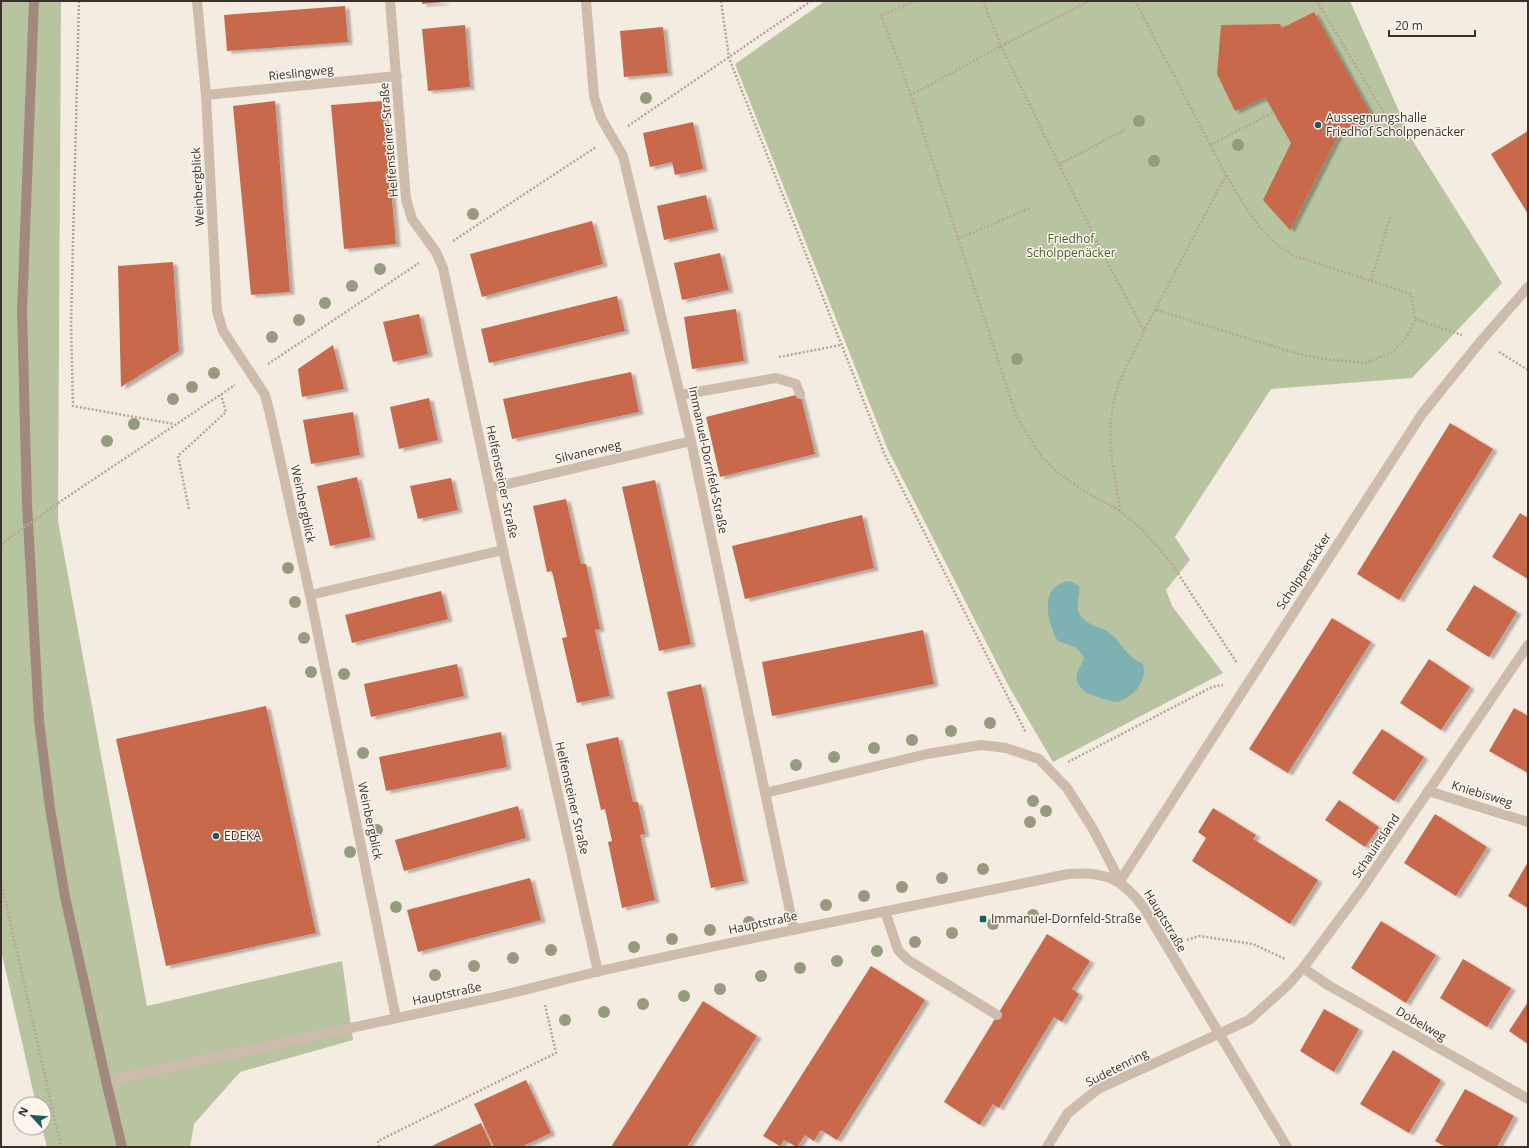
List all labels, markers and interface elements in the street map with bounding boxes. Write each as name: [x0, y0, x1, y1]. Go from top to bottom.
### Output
scale bar: [1389, 12, 1475, 38]
text: 20 m: [1395, 17, 1423, 34]
street label: Rieslingweg: [268, 61, 335, 84]
street label: Helfensteiner Straße: [375, 82, 402, 198]
place label: Aussegnungshalle Friedhof Scholppenäcker: [1326, 109, 1465, 140]
marker: Aussegnungshalle Friedhof Scholppenäcker: [1313, 120, 1323, 130]
street label: Weinbergblick: [187, 146, 208, 227]
park label: Friedhof Scholppenäcker: [1026, 230, 1116, 261]
street label: Immanuel-Dornfeld-Straße: [685, 385, 732, 535]
street label: Helfensteiner Straße: [482, 424, 523, 540]
street label: Silvanerweg: [553, 436, 623, 467]
street label: Weinbergblick: [287, 463, 320, 545]
street label: Scholppenäcker: [1272, 529, 1335, 613]
street label: Helfensteiner Straße: [551, 740, 594, 856]
street label: Kniebisweg: [1449, 776, 1515, 811]
street label: Weinbergblick: [354, 780, 387, 862]
street label: Schauinsland: [1348, 810, 1403, 881]
place label: EDEKA: [224, 827, 261, 844]
marker: EDEKA: [211, 831, 221, 841]
street label: Hauptstraße: [1140, 886, 1191, 955]
street label: Hauptstraße: [727, 907, 799, 938]
place label: Immanuel-Dornfeld-Straße: [991, 910, 1142, 927]
marker: Immanuel-Dornfeld-Straße: [978, 914, 988, 924]
street label: Hauptstraße: [411, 978, 483, 1009]
street label: Dobelweg: [1393, 1002, 1450, 1045]
street label: Sudetenring: [1083, 1044, 1151, 1091]
north arrow: [12, 1096, 52, 1136]
text: N: [14, 1104, 31, 1119]

